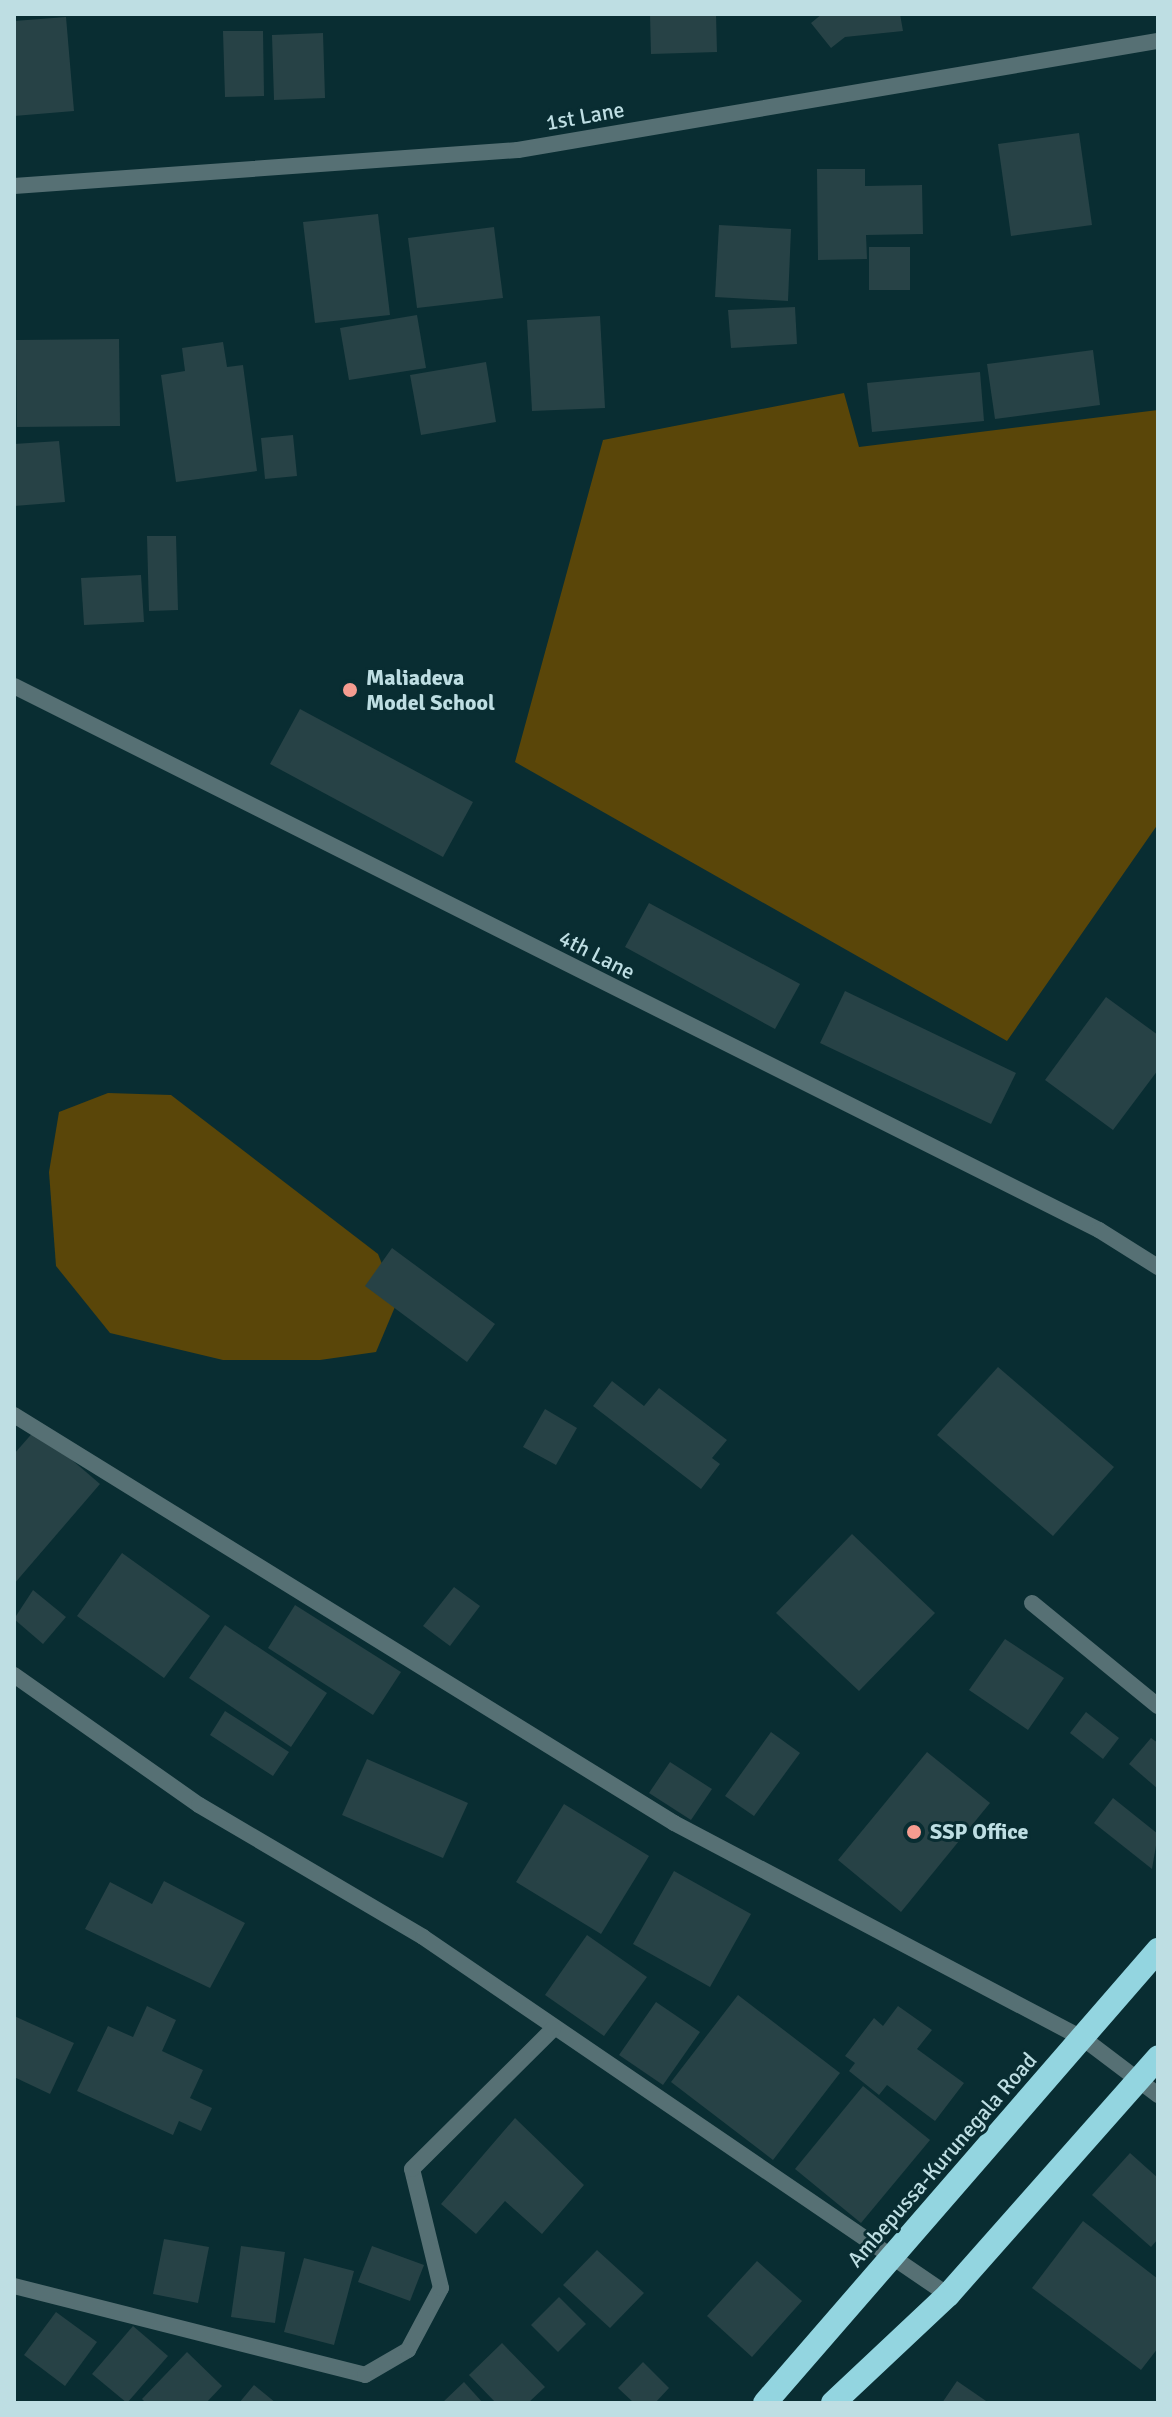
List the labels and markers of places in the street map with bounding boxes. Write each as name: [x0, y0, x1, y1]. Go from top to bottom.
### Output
place label: Maliadeva Model School: [366, 664, 495, 716]
marker: Maliadeva Model School: [341, 681, 359, 699]
place label: SSP Office: [930, 1819, 1028, 1845]
marker: SSP Office: [905, 1823, 923, 1841]

